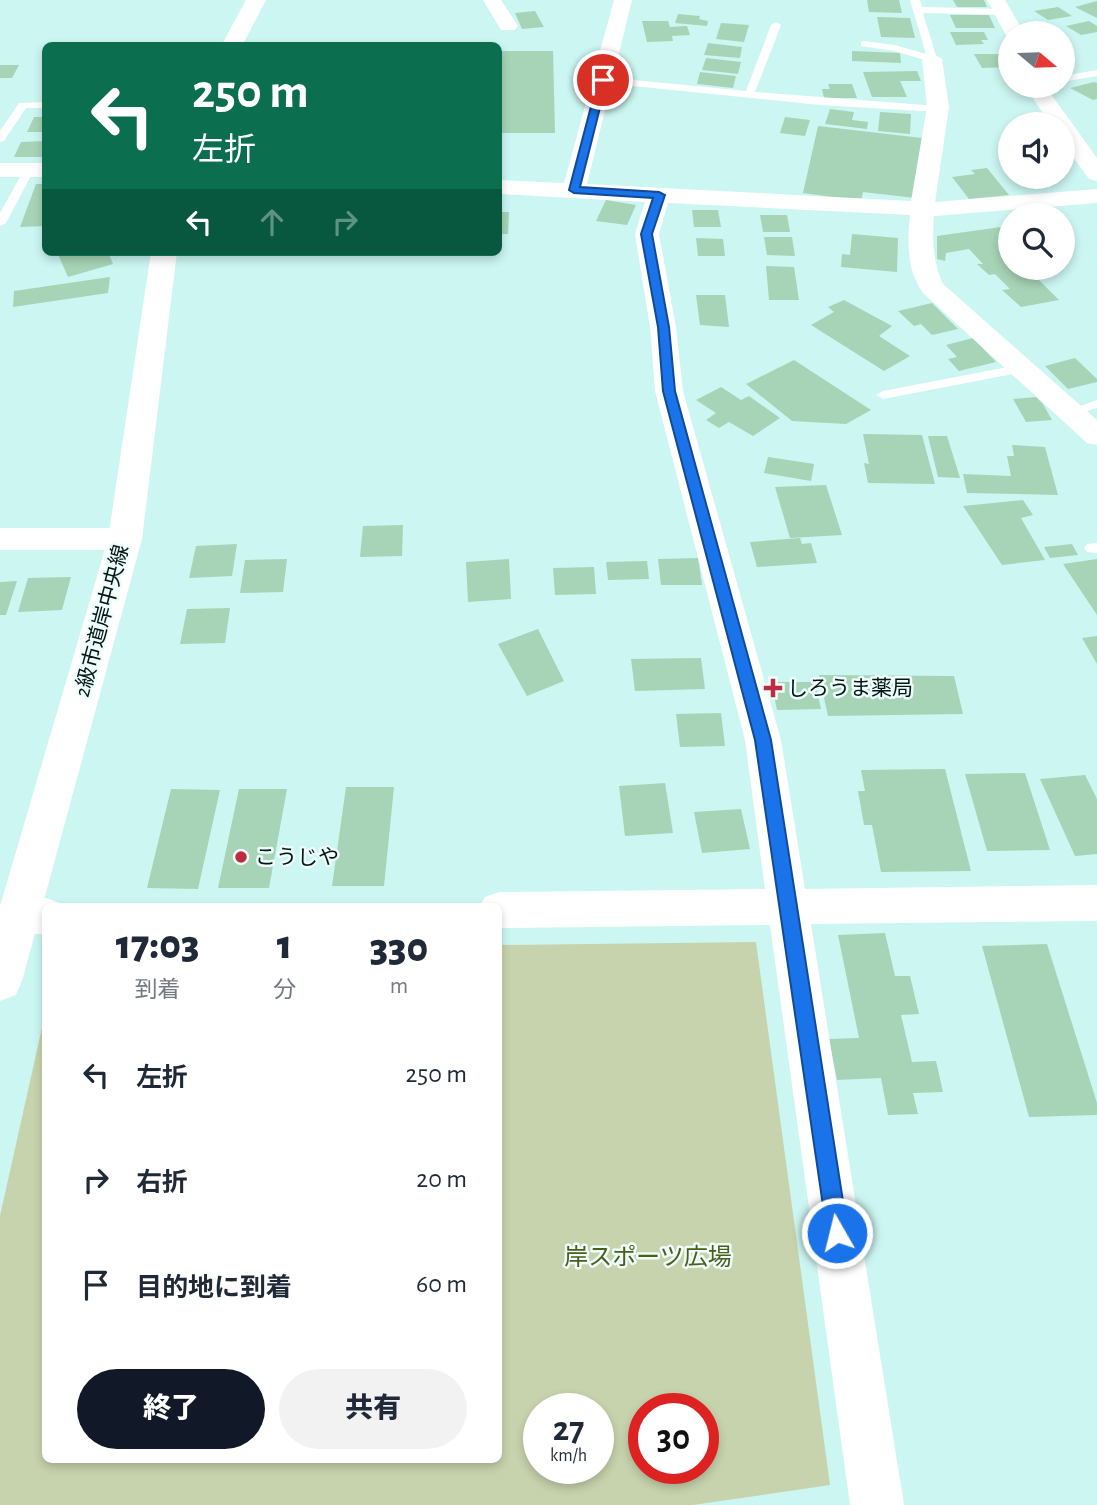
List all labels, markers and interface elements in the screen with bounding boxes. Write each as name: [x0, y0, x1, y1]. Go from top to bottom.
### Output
north arrow: [998, 21, 1074, 98]
map controls: [998, 21, 1075, 280]
pin: [573, 50, 633, 110]
icon: arrive: [584, 61, 622, 99]
text: 250 m: [192, 68, 309, 117]
icon: left: [77, 70, 168, 161]
button: sound: [998, 112, 1075, 189]
text: 左折: [192, 134, 256, 166]
icon: left: [180, 203, 218, 241]
icon: ahead: [253, 203, 291, 241]
icon: right: [326, 203, 364, 241]
button: search: [998, 203, 1075, 280]
street label: 2級市道岸中央線: [71, 542, 132, 699]
place label: しろうま薬局: [787, 677, 913, 699]
marker: しろうま薬局: [765, 680, 781, 696]
place label: こうじや: [255, 847, 339, 868]
marker: こうじや: [233, 849, 249, 865]
text: 17:03: [116, 924, 199, 966]
text: 1: [277, 924, 292, 966]
text: 330: [370, 927, 428, 969]
text: m: [390, 975, 408, 998]
text: 到着: [135, 979, 181, 1002]
text: 分: [273, 979, 296, 1002]
icon: left: [77, 1056, 115, 1094]
text: 250 m: [405, 1061, 467, 1087]
text: 左折: [136, 1065, 188, 1091]
icon: right: [77, 1161, 115, 1199]
text: 20 m: [416, 1166, 467, 1192]
text: 右折: [136, 1170, 188, 1196]
position arrow: [800, 1196, 874, 1270]
park label: 岸スポーツ広場: [564, 1244, 732, 1270]
icon: arrive: [77, 1266, 115, 1304]
text: 60 m: [416, 1271, 467, 1297]
text: 目的地に到着: [136, 1275, 292, 1301]
button: 終了: [77, 1369, 265, 1449]
button: 共有: [279, 1369, 467, 1449]
speed limit sign: 30: [628, 1393, 719, 1484]
text: 27: [553, 1412, 584, 1447]
text: km/h: [550, 1447, 587, 1465]

